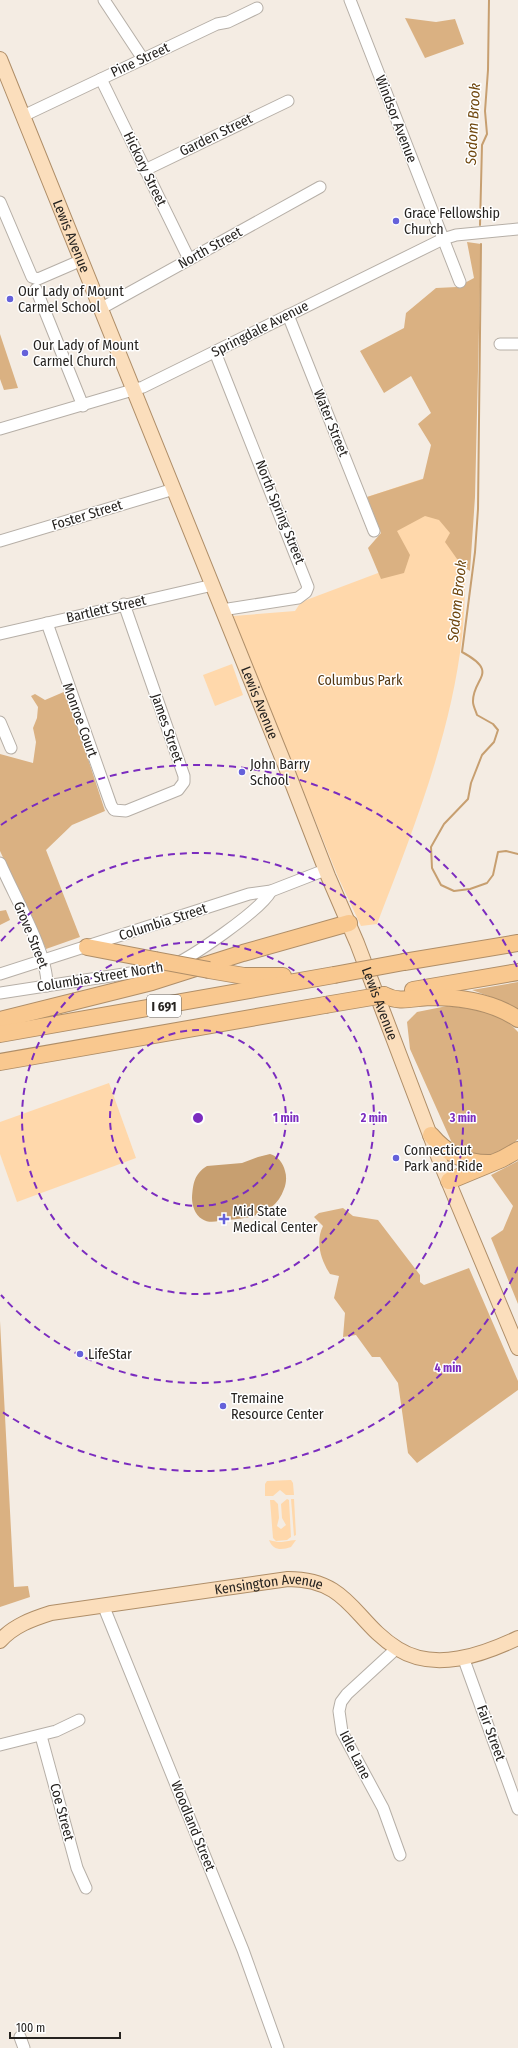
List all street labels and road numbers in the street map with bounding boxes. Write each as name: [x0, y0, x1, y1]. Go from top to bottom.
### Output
street label: Pine Street: [108, 39, 172, 81]
street label: Windsor Avenue: [371, 73, 421, 165]
street label: Garden Street: [177, 110, 256, 160]
street label: Hickory Street: [120, 129, 170, 209]
street label: Lewis Avenue: [49, 197, 94, 275]
street label: North Street: [175, 223, 245, 273]
street label: Springdale Avenue: [209, 297, 311, 361]
street label: Water Street: [310, 387, 352, 459]
street label: North Spring Street: [251, 458, 309, 567]
street label: Foster Street: [50, 496, 125, 534]
street label: Bartlett Street: [64, 591, 148, 626]
street label: Lewis Avenue: [238, 664, 282, 741]
street label: Monroe Court: [59, 681, 101, 760]
street label: James Street: [147, 691, 187, 765]
street label: Grove Street: [10, 899, 52, 971]
street label: Columbia Street: [117, 900, 210, 944]
street label: Columbia Street North: [36, 959, 164, 995]
street label: Lewis Avenue: [358, 964, 402, 1042]
road number: I 691: [147, 995, 181, 1017]
street label: Kensington Avenue: [213, 1570, 326, 1598]
street label: Fair Street: [473, 1703, 509, 1764]
street label: Idle Lane: [336, 1728, 374, 1782]
street label: Woodland Street: [167, 1778, 219, 1874]
street label: Coe Street: [46, 1781, 78, 1843]

